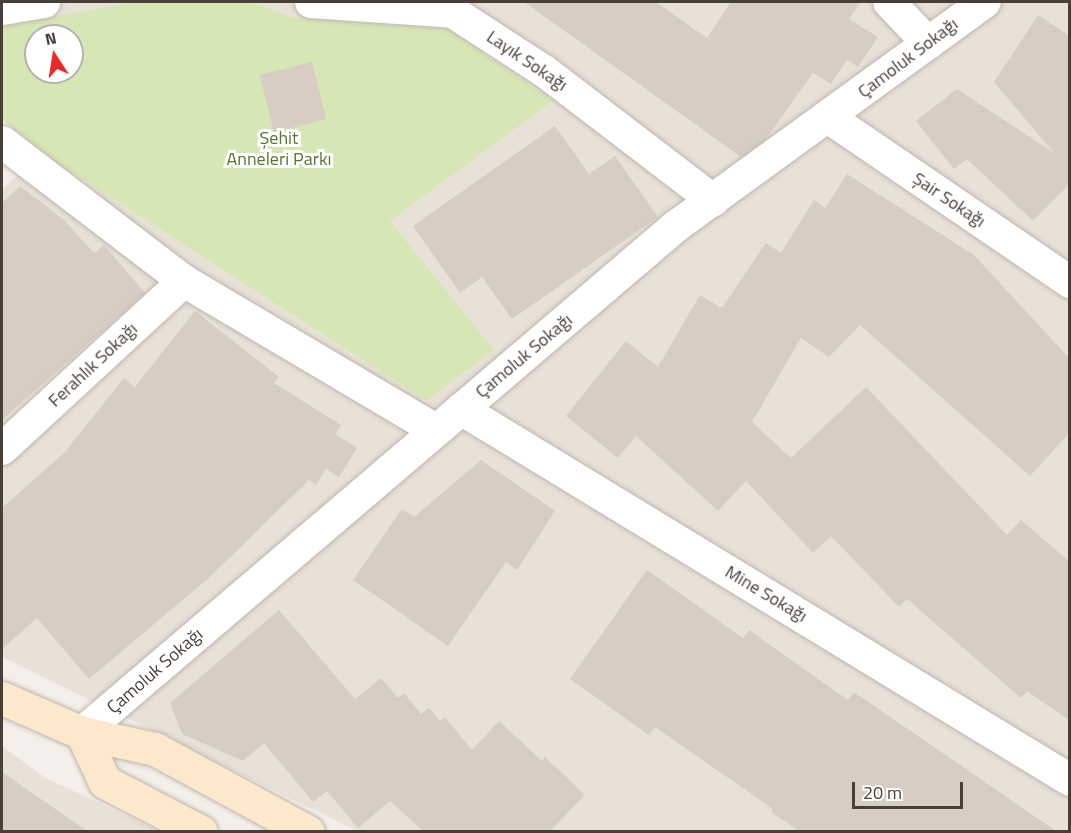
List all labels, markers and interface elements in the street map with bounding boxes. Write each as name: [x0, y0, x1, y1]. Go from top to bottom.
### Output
street label: Çamoluk Sokağı: [854, 13, 962, 103]
north arrow: [24, 24, 84, 84]
text: N: [43, 25, 59, 51]
street label: Layık Sokağı: [482, 26, 572, 96]
park label: Şehit Anneleri Parkı: [227, 128, 331, 170]
street label: Şair Sokağı: [909, 168, 989, 232]
street label: Çamoluk Sokağı: [471, 309, 577, 403]
street label: Ferahlık Sokağı: [44, 318, 142, 412]
street label: Mine Sokağı: [721, 561, 811, 627]
street label: Çamoluk Sokağı: [103, 624, 207, 718]
scale bar: [855, 770, 966, 808]
text: 20 m: [863, 779, 902, 806]

